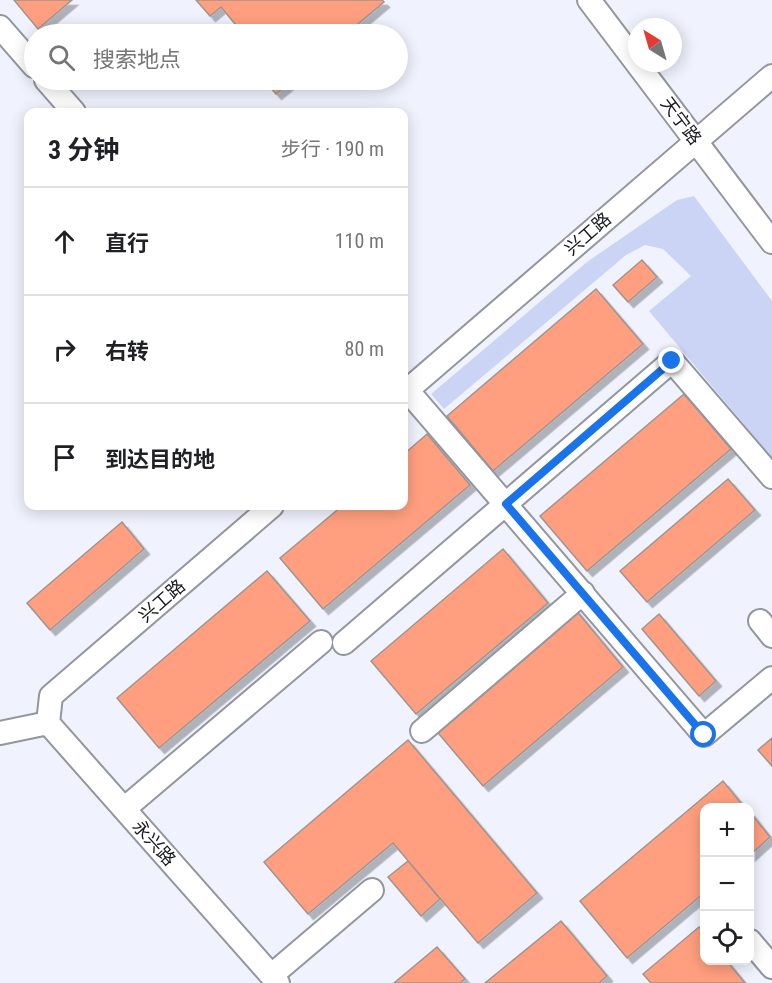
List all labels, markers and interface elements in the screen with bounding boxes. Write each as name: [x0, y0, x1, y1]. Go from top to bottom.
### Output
north arrow: [628, 18, 682, 72]
search box: [24, 24, 408, 90]
icon: search: [45, 41, 78, 74]
text: 搜索地点: [93, 47, 181, 72]
street label: 天宁路: [657, 93, 706, 149]
text: 3 分钟: [48, 135, 119, 165]
text: 步行 · 190 m: [281, 137, 384, 161]
street label: 兴工路: [560, 208, 615, 259]
icon: ahead: [48, 225, 81, 258]
text: 110 m: [335, 229, 384, 253]
text: 直行: [105, 231, 149, 256]
icon: right: [48, 333, 81, 366]
text: 80 m: [345, 337, 384, 361]
text: 右转: [105, 339, 149, 364]
route end: [658, 347, 684, 373]
icon: arrive: [48, 441, 81, 474]
text: 到达目的地: [105, 447, 215, 472]
street label: 兴工路: [134, 575, 189, 626]
route start: [690, 721, 716, 747]
map controls: [700, 803, 754, 965]
button: +: [700, 803, 754, 857]
street label: 永兴路: [129, 816, 180, 870]
button: −: [700, 857, 754, 911]
button: locate: [700, 911, 754, 965]

